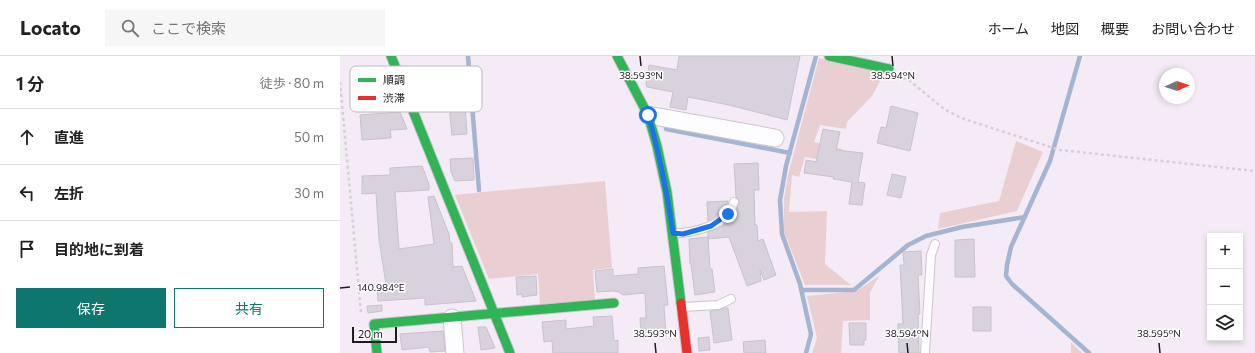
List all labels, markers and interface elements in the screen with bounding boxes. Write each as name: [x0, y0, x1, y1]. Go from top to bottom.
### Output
search box: [105, 10, 385, 46]
text: Locato: [20, 16, 81, 39]
icon: search: [119, 17, 141, 39]
text: ここで検索: [151, 19, 226, 37]
text: ホーム: [987, 20, 1029, 37]
text: 地図: [1051, 20, 1079, 37]
text: 概要: [1101, 20, 1129, 37]
text: お問い合わせ: [1151, 20, 1235, 37]
legend: [350, 66, 482, 112]
north arrow: [1159, 68, 1195, 104]
text: 38.593°N: [619, 69, 663, 81]
text: 38.594°N: [871, 69, 915, 81]
text: 1 分: [16, 73, 44, 94]
text: 順調: [383, 73, 405, 86]
text: 徒歩 · 80 m: [260, 75, 324, 91]
text: 渋滞: [383, 91, 405, 104]
route start: [639, 106, 657, 124]
icon: ahead: [16, 126, 38, 148]
text: 直進: [54, 128, 84, 146]
text: 50 m: [294, 129, 324, 145]
icon: left: [16, 182, 38, 204]
text: 左折: [54, 184, 84, 202]
text: 30 m: [294, 185, 324, 201]
route end: [719, 205, 737, 223]
map controls: [1207, 233, 1243, 341]
button: +: [1207, 233, 1243, 269]
icon: arrive: [16, 238, 38, 260]
text: 目的地に到着: [54, 240, 144, 258]
button: −: [1207, 269, 1243, 305]
text: 140.984°E: [357, 281, 405, 293]
button: 保存: [16, 288, 166, 328]
button: 共有: [174, 288, 324, 328]
button: layers: [1207, 305, 1243, 341]
scale bar: [352, 325, 397, 344]
text: 20 m: [358, 327, 383, 340]
text: 38.593°N: [633, 327, 677, 339]
text: 38.594°N: [885, 327, 929, 339]
text: 38.595°N: [1137, 327, 1181, 339]

